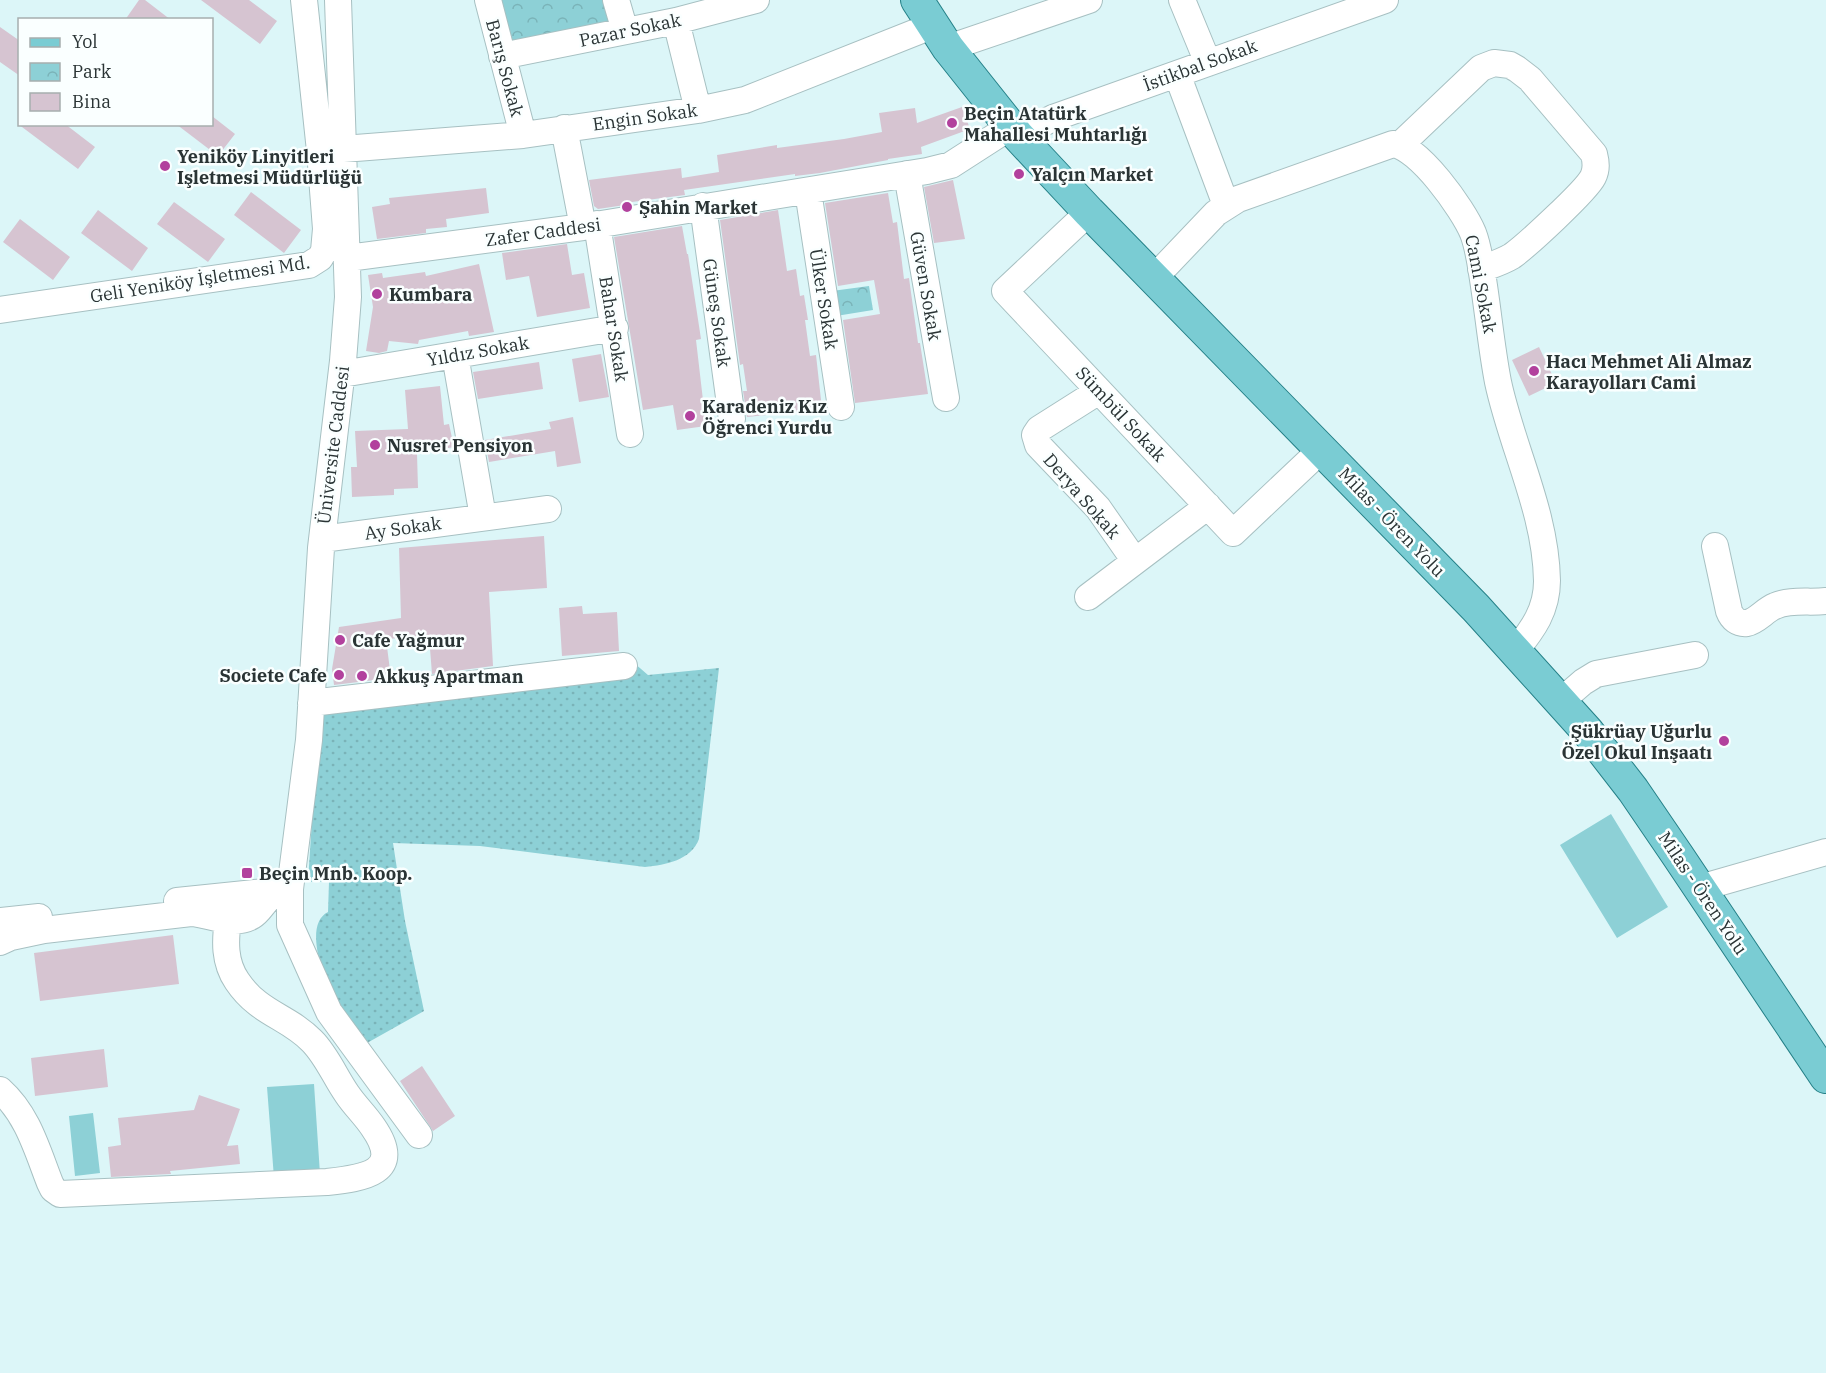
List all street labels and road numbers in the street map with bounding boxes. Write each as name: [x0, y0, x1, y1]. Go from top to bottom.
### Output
street label: Pazar Sokak: [577, 8, 683, 52]
street label: Barış Sokak: [481, 17, 529, 120]
street label: İstikbal Sokak: [1140, 34, 1260, 96]
street label: Engin Sokak: [591, 98, 699, 136]
street label: Zafer Caddesi: [484, 212, 603, 251]
street label: Güven Sokak: [905, 230, 947, 343]
street label: Cami Sokak: [1460, 233, 1502, 336]
street label: Ülker Sokak: [805, 247, 843, 352]
street label: Geli Yeniköy İşletmesi Md.: [88, 250, 312, 308]
street label: Güneş Sokak: [698, 257, 736, 369]
street label: Bahar Sokak: [594, 275, 634, 384]
street label: Yıldız Sokak: [425, 331, 531, 371]
street label: Sümbül Sokak: [1071, 362, 1171, 467]
street label: Üniversite Caddesi: [312, 364, 354, 526]
street label: Derya Sokak: [1039, 449, 1126, 544]
street label: Milas - Ören Yolu: [1334, 462, 1450, 582]
street label: Ay Sokak: [363, 511, 443, 545]
street label: Milas - Ören Yolu: [1653, 827, 1753, 959]

